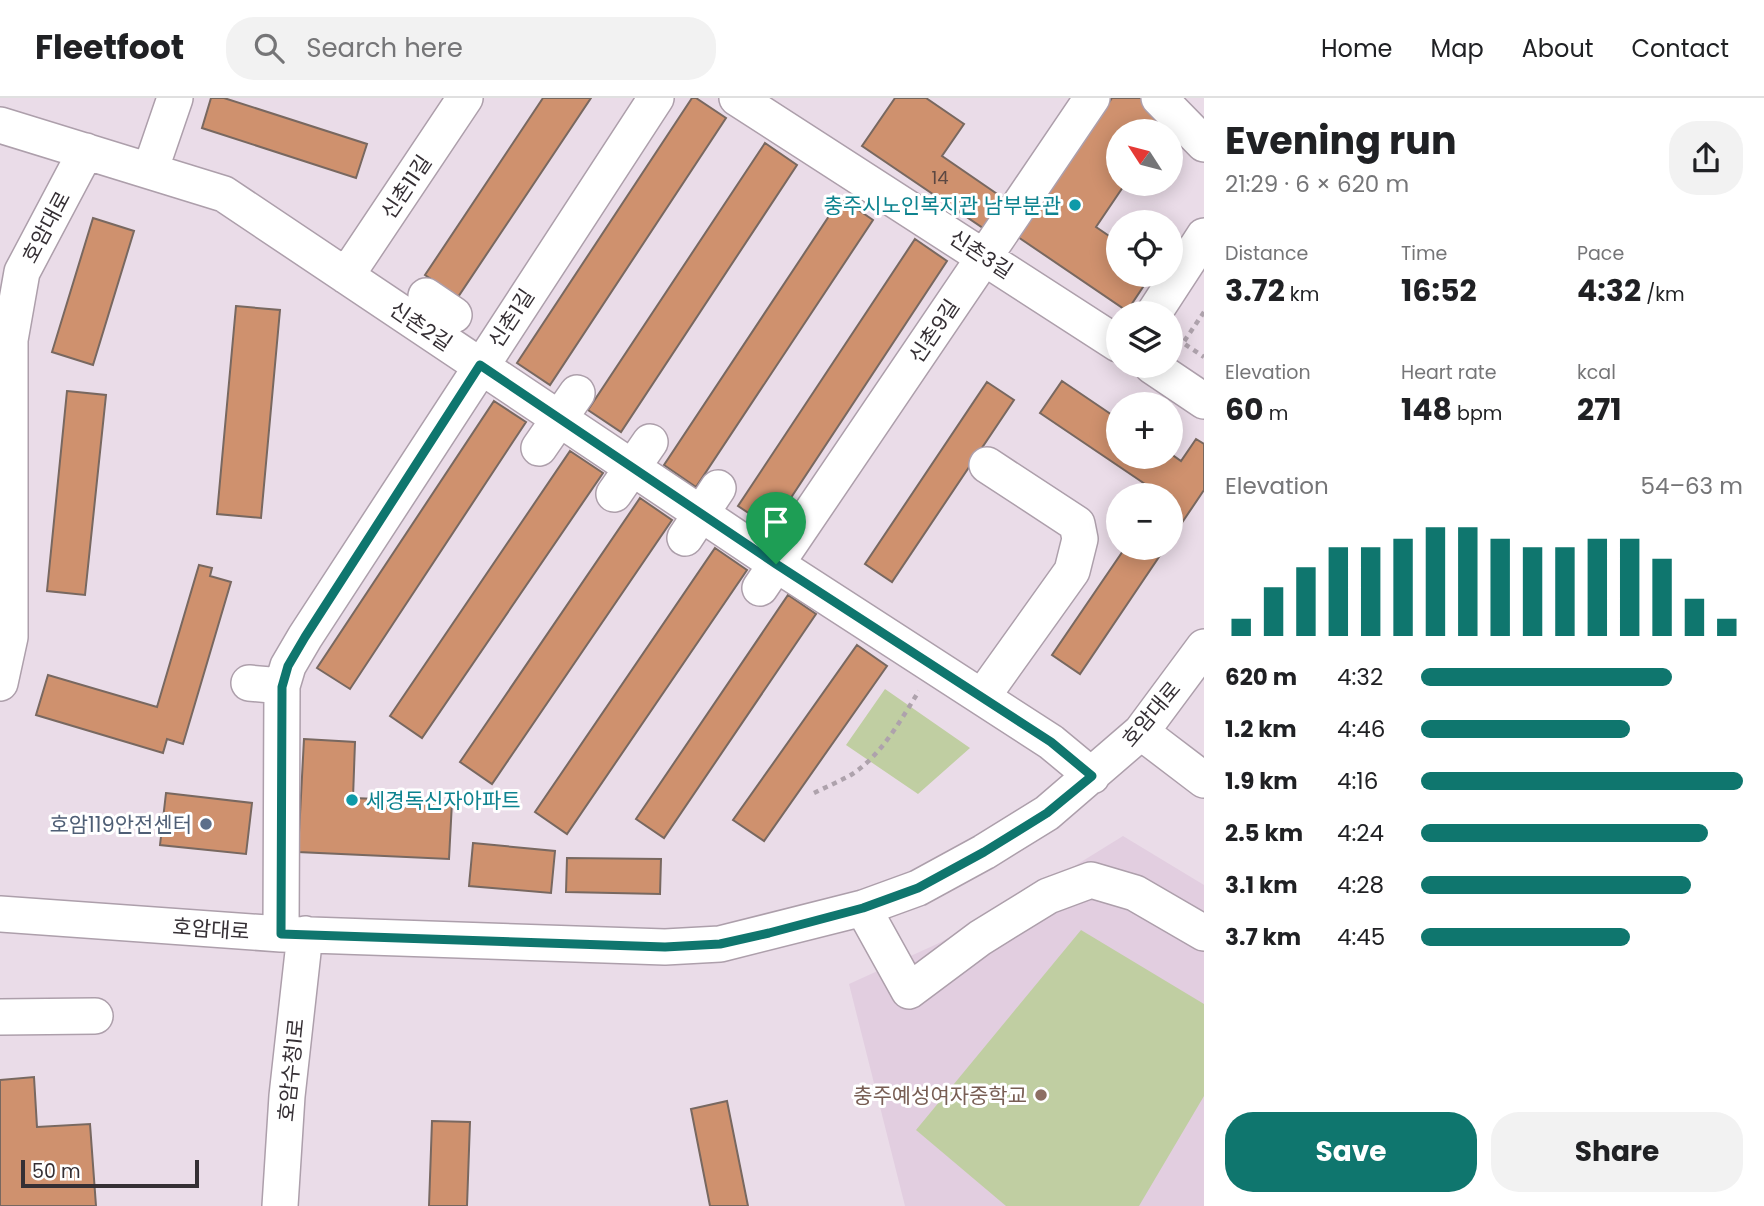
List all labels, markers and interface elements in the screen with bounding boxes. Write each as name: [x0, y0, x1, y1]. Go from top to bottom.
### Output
search box: [226, 17, 716, 80]
text: Fleetfoot: [35, 24, 184, 71]
icon: search: [250, 29, 288, 67]
text: Search here: [306, 30, 463, 66]
text: Home: [1321, 32, 1393, 65]
text: Map: [1431, 32, 1484, 65]
text: About: [1522, 32, 1593, 65]
text: Contact: [1631, 32, 1729, 65]
text: Evening run: [1225, 114, 1457, 167]
north arrow: [1106, 119, 1183, 196]
map controls: [1106, 119, 1183, 560]
button: share: [1669, 121, 1743, 195]
street label: 신촌11길: [374, 149, 438, 225]
house number: 14: [931, 165, 949, 190]
text: 21:29 · 6 × 620 m: [1225, 168, 1409, 200]
street label: 호암대로: [15, 186, 77, 268]
place label: 충주시노인복지관 남부분관: [824, 191, 1061, 220]
marker: 충주시노인복지관 남부분관: [1067, 197, 1083, 213]
button: locate: [1106, 210, 1183, 287]
street label: 신촌3길: [944, 223, 1018, 285]
text: Distance: [1225, 240, 1308, 267]
text: Time: [1401, 240, 1447, 267]
text: Pace: [1577, 240, 1624, 267]
text: 3.72: [1225, 269, 1285, 312]
text: 16:52: [1401, 269, 1477, 312]
text: 4:32: [1577, 269, 1641, 312]
text: km: [1285, 281, 1319, 308]
text: /km: [1641, 281, 1685, 308]
street label: 신촌1길: [481, 283, 541, 353]
street label: 신촌9길: [902, 293, 966, 369]
street label: 신촌2길: [384, 294, 458, 358]
button: layers: [1106, 301, 1183, 378]
text: Elevation: [1225, 359, 1311, 386]
text: Heart rate: [1401, 359, 1496, 386]
text: kcal: [1577, 359, 1616, 386]
text: 60: [1225, 388, 1264, 431]
text: 148: [1401, 388, 1452, 431]
text: 271: [1577, 388, 1621, 431]
button: +: [1106, 392, 1183, 469]
text: m: [1264, 400, 1288, 427]
text: bpm: [1452, 400, 1502, 427]
text: Elevation: [1225, 470, 1329, 502]
text: 54–63 m: [1641, 470, 1743, 502]
button: −: [1106, 483, 1183, 560]
pin: [746, 492, 806, 564]
icon: arrive: [757, 503, 795, 541]
text: 620 m: [1225, 661, 1297, 693]
text: 4:32: [1337, 661, 1383, 693]
street label: 호암대로: [1115, 675, 1187, 753]
text: 1.2 km: [1225, 713, 1297, 745]
text: 4:46: [1337, 713, 1385, 745]
text: 1.9 km: [1225, 765, 1298, 797]
text: 4:16: [1337, 765, 1378, 797]
place label: 세경독신자아파트: [366, 786, 521, 815]
marker: 세경독신자아파트: [344, 792, 360, 808]
place label: 호암119안전센터: [49, 810, 192, 839]
marker: 호암119안전센터: [198, 816, 214, 832]
text: 2.5 km: [1225, 817, 1303, 849]
text: 4:24: [1337, 817, 1384, 849]
text: 3.1 km: [1225, 869, 1298, 901]
text: 4:28: [1337, 869, 1384, 901]
street label: 호암대로: [171, 912, 251, 946]
text: 3.7 km: [1225, 921, 1301, 953]
text: 4:45: [1337, 921, 1385, 953]
street label: 호암수청1로: [271, 1017, 311, 1123]
place label: 충주예성여자중학교: [853, 1081, 1027, 1110]
marker: 충주예성여자중학교: [1033, 1087, 1049, 1103]
button: Save: [1225, 1112, 1477, 1192]
button: Share: [1491, 1112, 1743, 1192]
scale bar: [21, 1157, 200, 1189]
text: 50 m: [32, 1158, 81, 1185]

